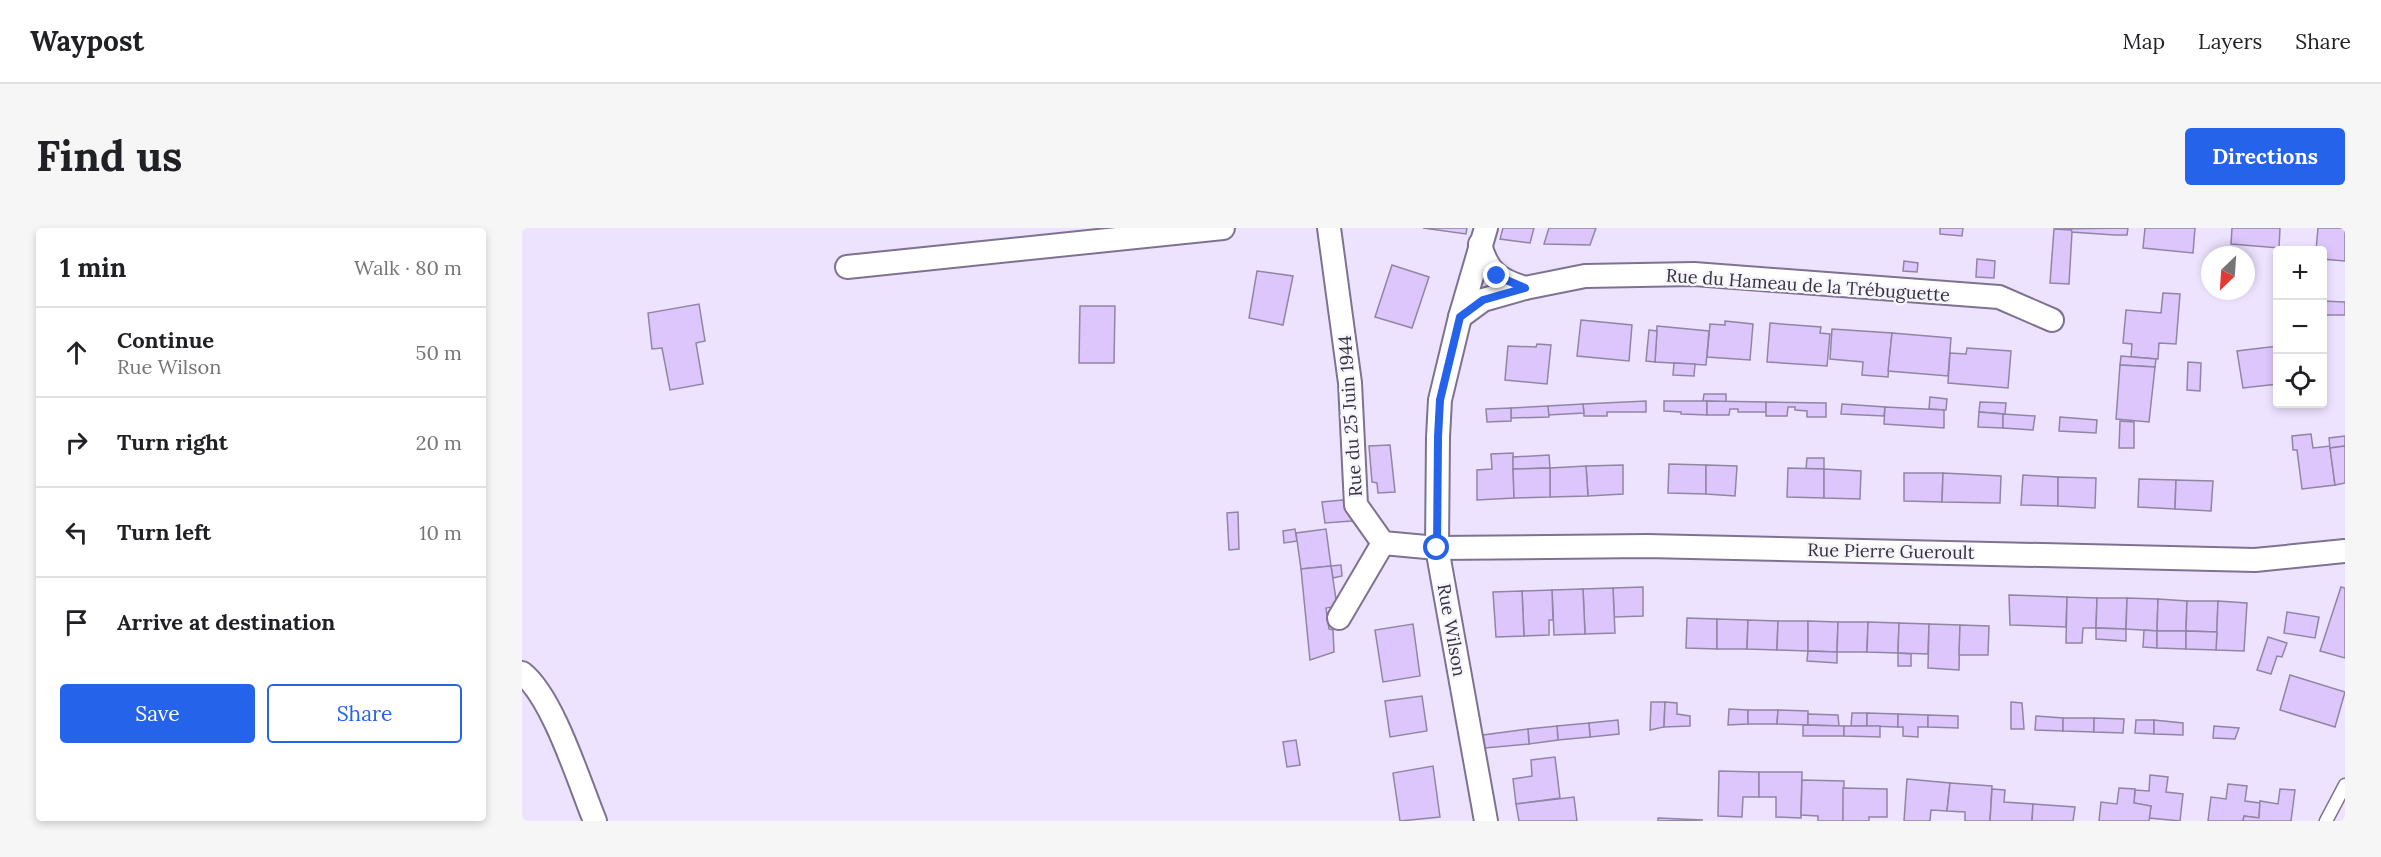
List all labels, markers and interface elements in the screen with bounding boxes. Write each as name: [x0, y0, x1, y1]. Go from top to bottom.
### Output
text: Waypost: [30, 23, 144, 59]
text: Map: [2122, 28, 2165, 55]
text: Layers: [2198, 28, 2262, 55]
text: Share: [2295, 28, 2351, 55]
button: Directions: [2185, 128, 2345, 185]
text: Find us: [36, 129, 182, 183]
north arrow: [2201, 246, 2255, 300]
map controls: [2273, 246, 2327, 408]
button: +: [2273, 246, 2327, 300]
text: 1 min: [60, 251, 126, 284]
text: Walk · 80 m: [354, 255, 462, 280]
route end: [1483, 262, 1509, 288]
street label: Rue du Hameau de la Trébuguette: [1665, 264, 1951, 306]
button: −: [2273, 300, 2327, 354]
text: Continue: [117, 326, 214, 354]
street label: Rue du 25 Juin 1944: [1333, 334, 1367, 497]
icon: ahead: [60, 336, 93, 369]
text: 50 m: [416, 340, 462, 365]
text: Rue Wilson: [117, 354, 221, 379]
button: locate: [2273, 354, 2327, 408]
icon: right: [60, 426, 93, 459]
text: Turn right: [117, 428, 228, 456]
text: 20 m: [416, 430, 462, 455]
icon: left: [60, 516, 93, 549]
text: Turn left: [117, 518, 211, 546]
text: 10 m: [419, 520, 462, 545]
route start: [1423, 534, 1449, 560]
street label: Rue Pierre Gueroult: [1807, 538, 1975, 564]
street label: Rue Wilson: [1433, 582, 1471, 678]
icon: arrive: [60, 606, 93, 639]
text: Arrive at destination: [117, 608, 335, 636]
button: Save: [60, 684, 255, 743]
button: Share: [267, 684, 462, 743]

